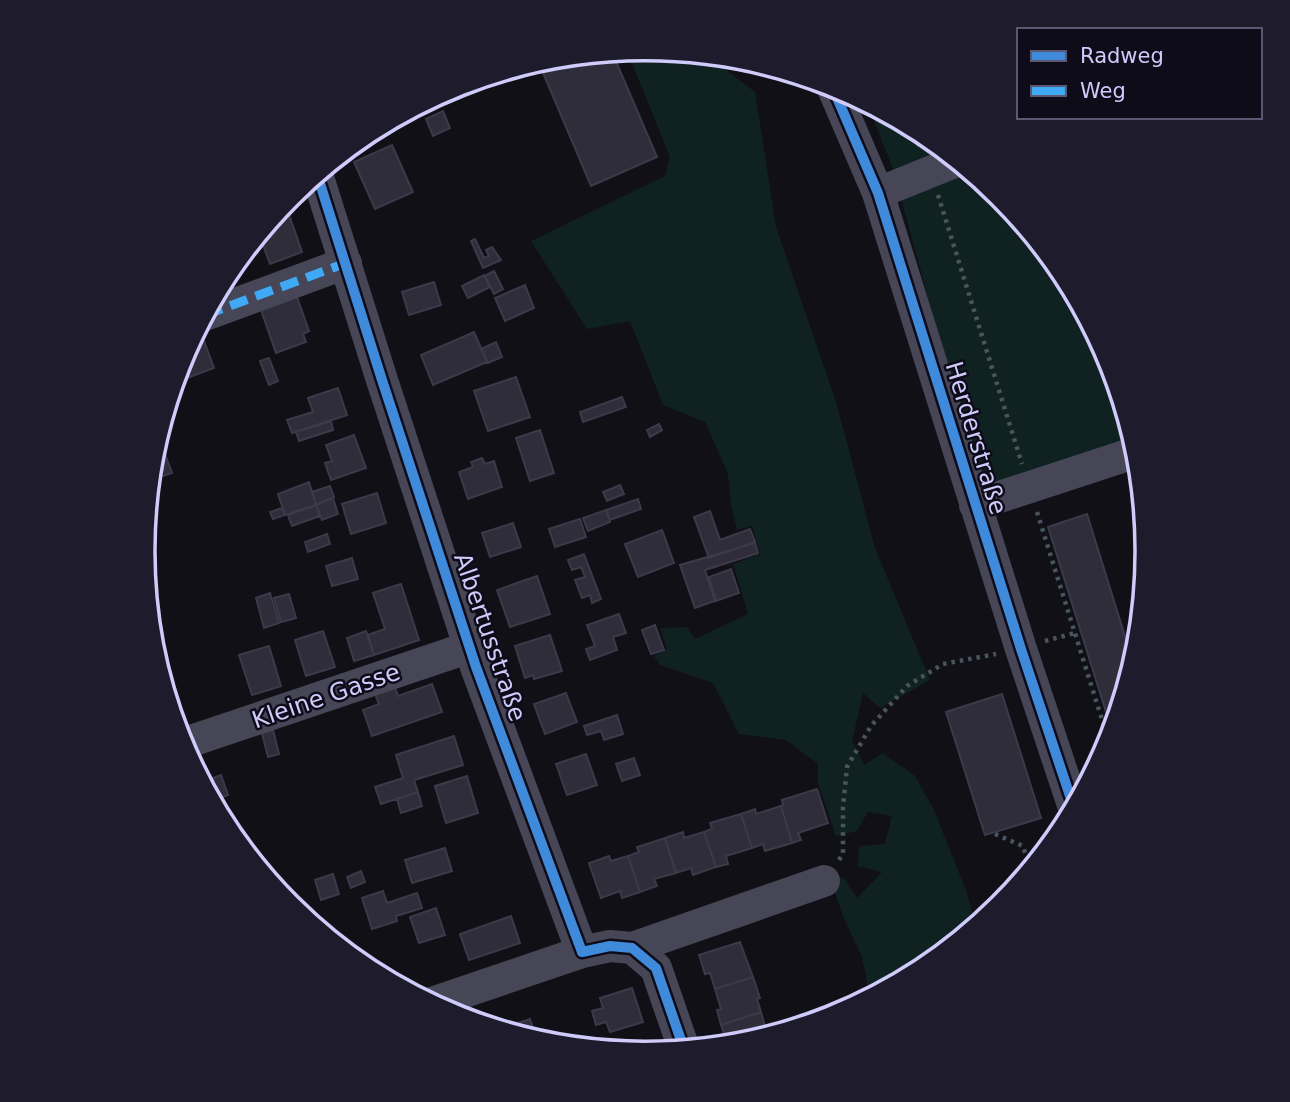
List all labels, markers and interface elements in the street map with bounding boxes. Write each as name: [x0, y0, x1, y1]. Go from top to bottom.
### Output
legend: [1017, 28, 1262, 119]
text: Radweg: [1080, 44, 1164, 68]
text: Weg: [1080, 79, 1126, 103]
street label: Herderstraße: [939, 358, 1013, 518]
street label: Albertusstraße: [448, 549, 532, 725]
street label: Kleine Gasse: [248, 658, 404, 734]

